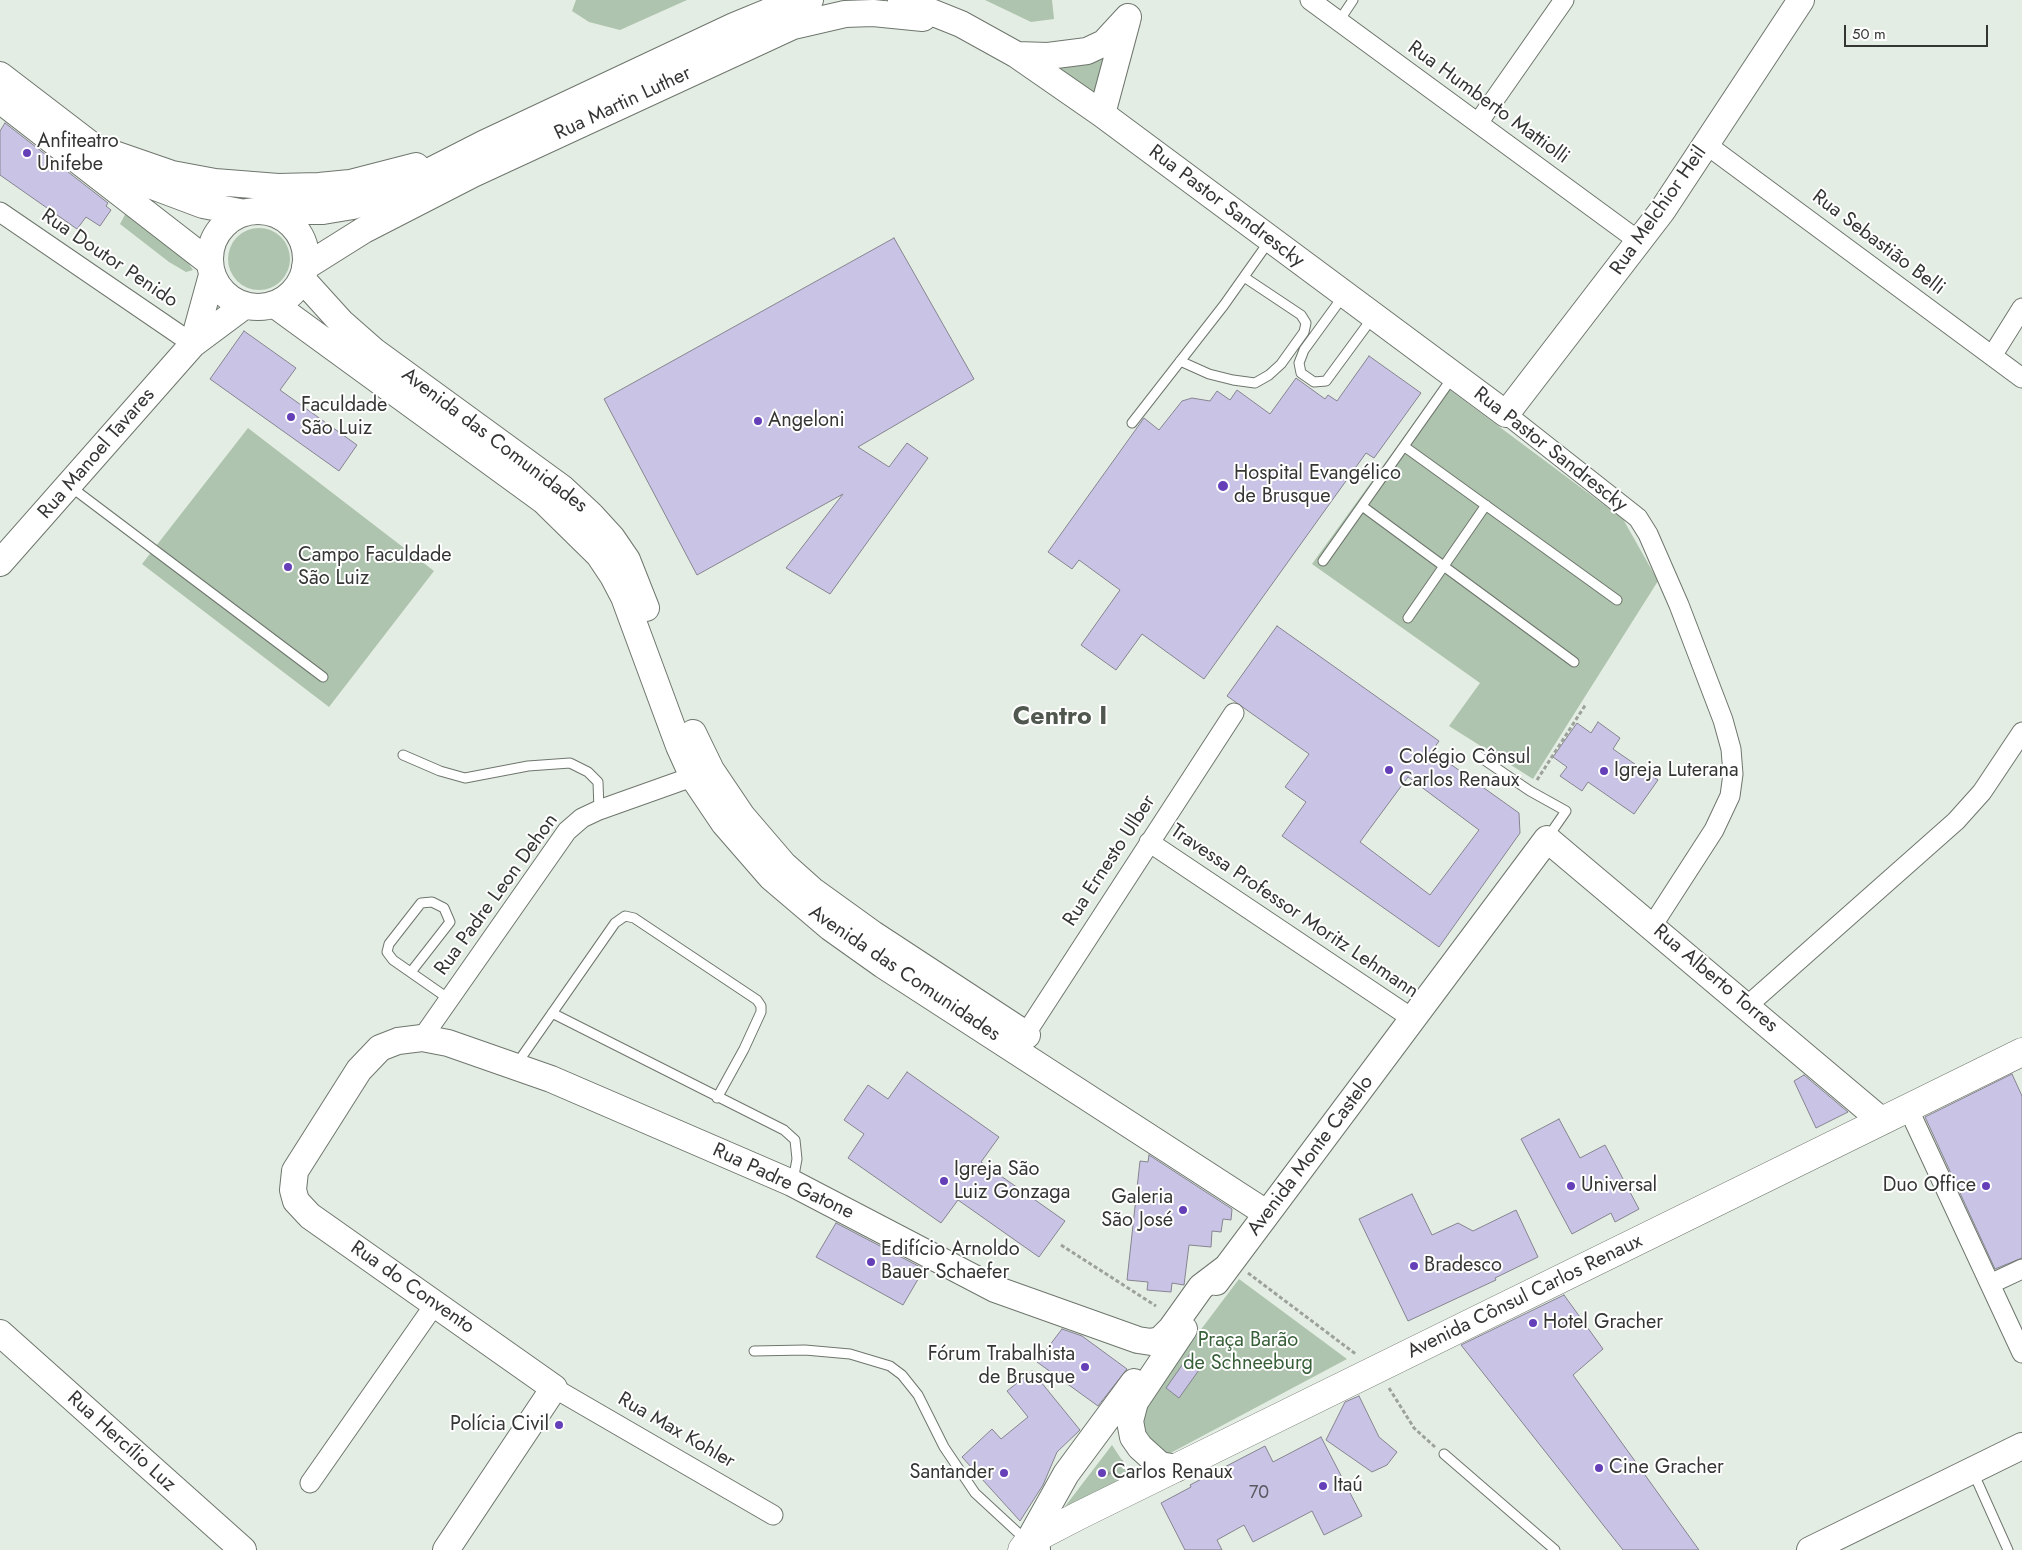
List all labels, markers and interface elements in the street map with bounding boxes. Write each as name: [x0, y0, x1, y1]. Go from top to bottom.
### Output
scale bar: [1847, 15, 1991, 47]
text: 50 m: [1852, 23, 1886, 45]
street label: Rua Humberto Mattiolli: [1402, 36, 1574, 170]
street label: Rua Martin Luther: [551, 62, 695, 146]
place label: Anfiteatro Unifebe: [37, 130, 119, 177]
street label: Rua Pastor Sandrescky: [1143, 141, 1309, 273]
street label: Rua Melchior Heil: [1606, 142, 1712, 280]
marker: Anfiteatro Unifebe: [21, 147, 33, 159]
street label: Rua Sebastião Belli: [1807, 185, 1949, 301]
street label: Rua Doutor Penido: [36, 204, 182, 314]
street label: Avenida das Comunidades: [397, 363, 591, 519]
street label: Rua Pastor Sandrescky: [1468, 382, 1632, 518]
street label: Rua Manoel Tavares: [34, 384, 160, 524]
place label: Faculdade São Luiz: [301, 394, 387, 441]
place label: Angeloni: [768, 409, 845, 433]
marker: Faculdade São Luiz: [285, 411, 297, 423]
marker: Angeloni: [752, 415, 764, 427]
place label: Hospital Evangélico de Brusque: [1234, 462, 1401, 509]
marker: Hospital Evangélico de Brusque: [1216, 479, 1230, 493]
place label: Campo Faculdade São Luiz: [298, 544, 452, 591]
marker: Campo Faculdade São Luiz: [282, 561, 294, 573]
district label: Centro I: [1013, 703, 1107, 733]
place label: Colégio Cônsul Carlos Renaux: [1399, 746, 1530, 793]
place label: Igreja Luterana: [1614, 759, 1739, 783]
marker: Colégio Cônsul Carlos Renaux: [1383, 764, 1395, 776]
marker: Igreja Luterana: [1598, 765, 1610, 777]
street label: Rua Ernesto Ulber: [1059, 791, 1161, 931]
street label: Rua Padre Leon Dehon: [430, 809, 564, 981]
street label: Travessa Professor Moritz Lehmann: [1166, 820, 1422, 1004]
street label: Avenida das Comunidades: [804, 901, 1004, 1047]
street label: Rua Alberto Torres: [1648, 920, 1782, 1038]
street label: Avenida Monte Castelo: [1243, 1071, 1379, 1241]
street label: Rua Padre Gatone: [709, 1139, 857, 1225]
place label: Igreja São Luiz Gonzaga: [954, 1158, 1070, 1205]
place label: Universal: [1581, 1174, 1657, 1198]
place label: Duo Office: [1883, 1174, 1976, 1198]
marker: Igreja São Luiz Gonzaga: [938, 1175, 950, 1187]
marker: Universal: [1565, 1180, 1577, 1192]
marker: Duo Office: [1980, 1180, 1992, 1192]
place label: Galeria São José: [1101, 1186, 1173, 1233]
marker: Galeria São José: [1177, 1204, 1189, 1216]
street label: Avenida Cônsul Carlos Renaux: [1404, 1230, 1646, 1364]
street label: Rua do Convento: [345, 1236, 479, 1340]
place label: Edifício Arnoldo Bauer Schaefer: [881, 1238, 1020, 1285]
place label: Bradesco: [1424, 1254, 1502, 1278]
marker: Edifício Arnoldo Bauer Schaefer: [865, 1256, 877, 1268]
marker: Bradesco: [1408, 1260, 1420, 1272]
place label: Hotel Gracher: [1543, 1311, 1663, 1335]
marker: Hotel Gracher: [1527, 1317, 1539, 1329]
park label: Praça Barão de Schneeburg: [1183, 1329, 1313, 1376]
place label: Fórum Trabalhista de Brusque: [928, 1343, 1075, 1390]
marker: Fórum Trabalhista de Brusque: [1079, 1361, 1091, 1373]
street label: Rua Hercílio Luz: [62, 1387, 180, 1497]
street label: Rua Max Kohler: [613, 1388, 739, 1474]
place label: Polícia Civil: [450, 1413, 549, 1437]
marker: Polícia Civil: [553, 1419, 565, 1431]
place label: Cine Gracher: [1609, 1456, 1724, 1480]
place label: Santander: [909, 1461, 994, 1485]
place label: Carlos Renaux: [1112, 1461, 1232, 1485]
marker: Cine Gracher: [1593, 1462, 1605, 1474]
marker: Santander: [998, 1467, 1010, 1479]
marker: Carlos Renaux: [1096, 1467, 1108, 1479]
place label: Itaú: [1333, 1474, 1363, 1498]
marker: Itaú: [1317, 1480, 1329, 1492]
house number: 70: [1249, 1483, 1269, 1505]

